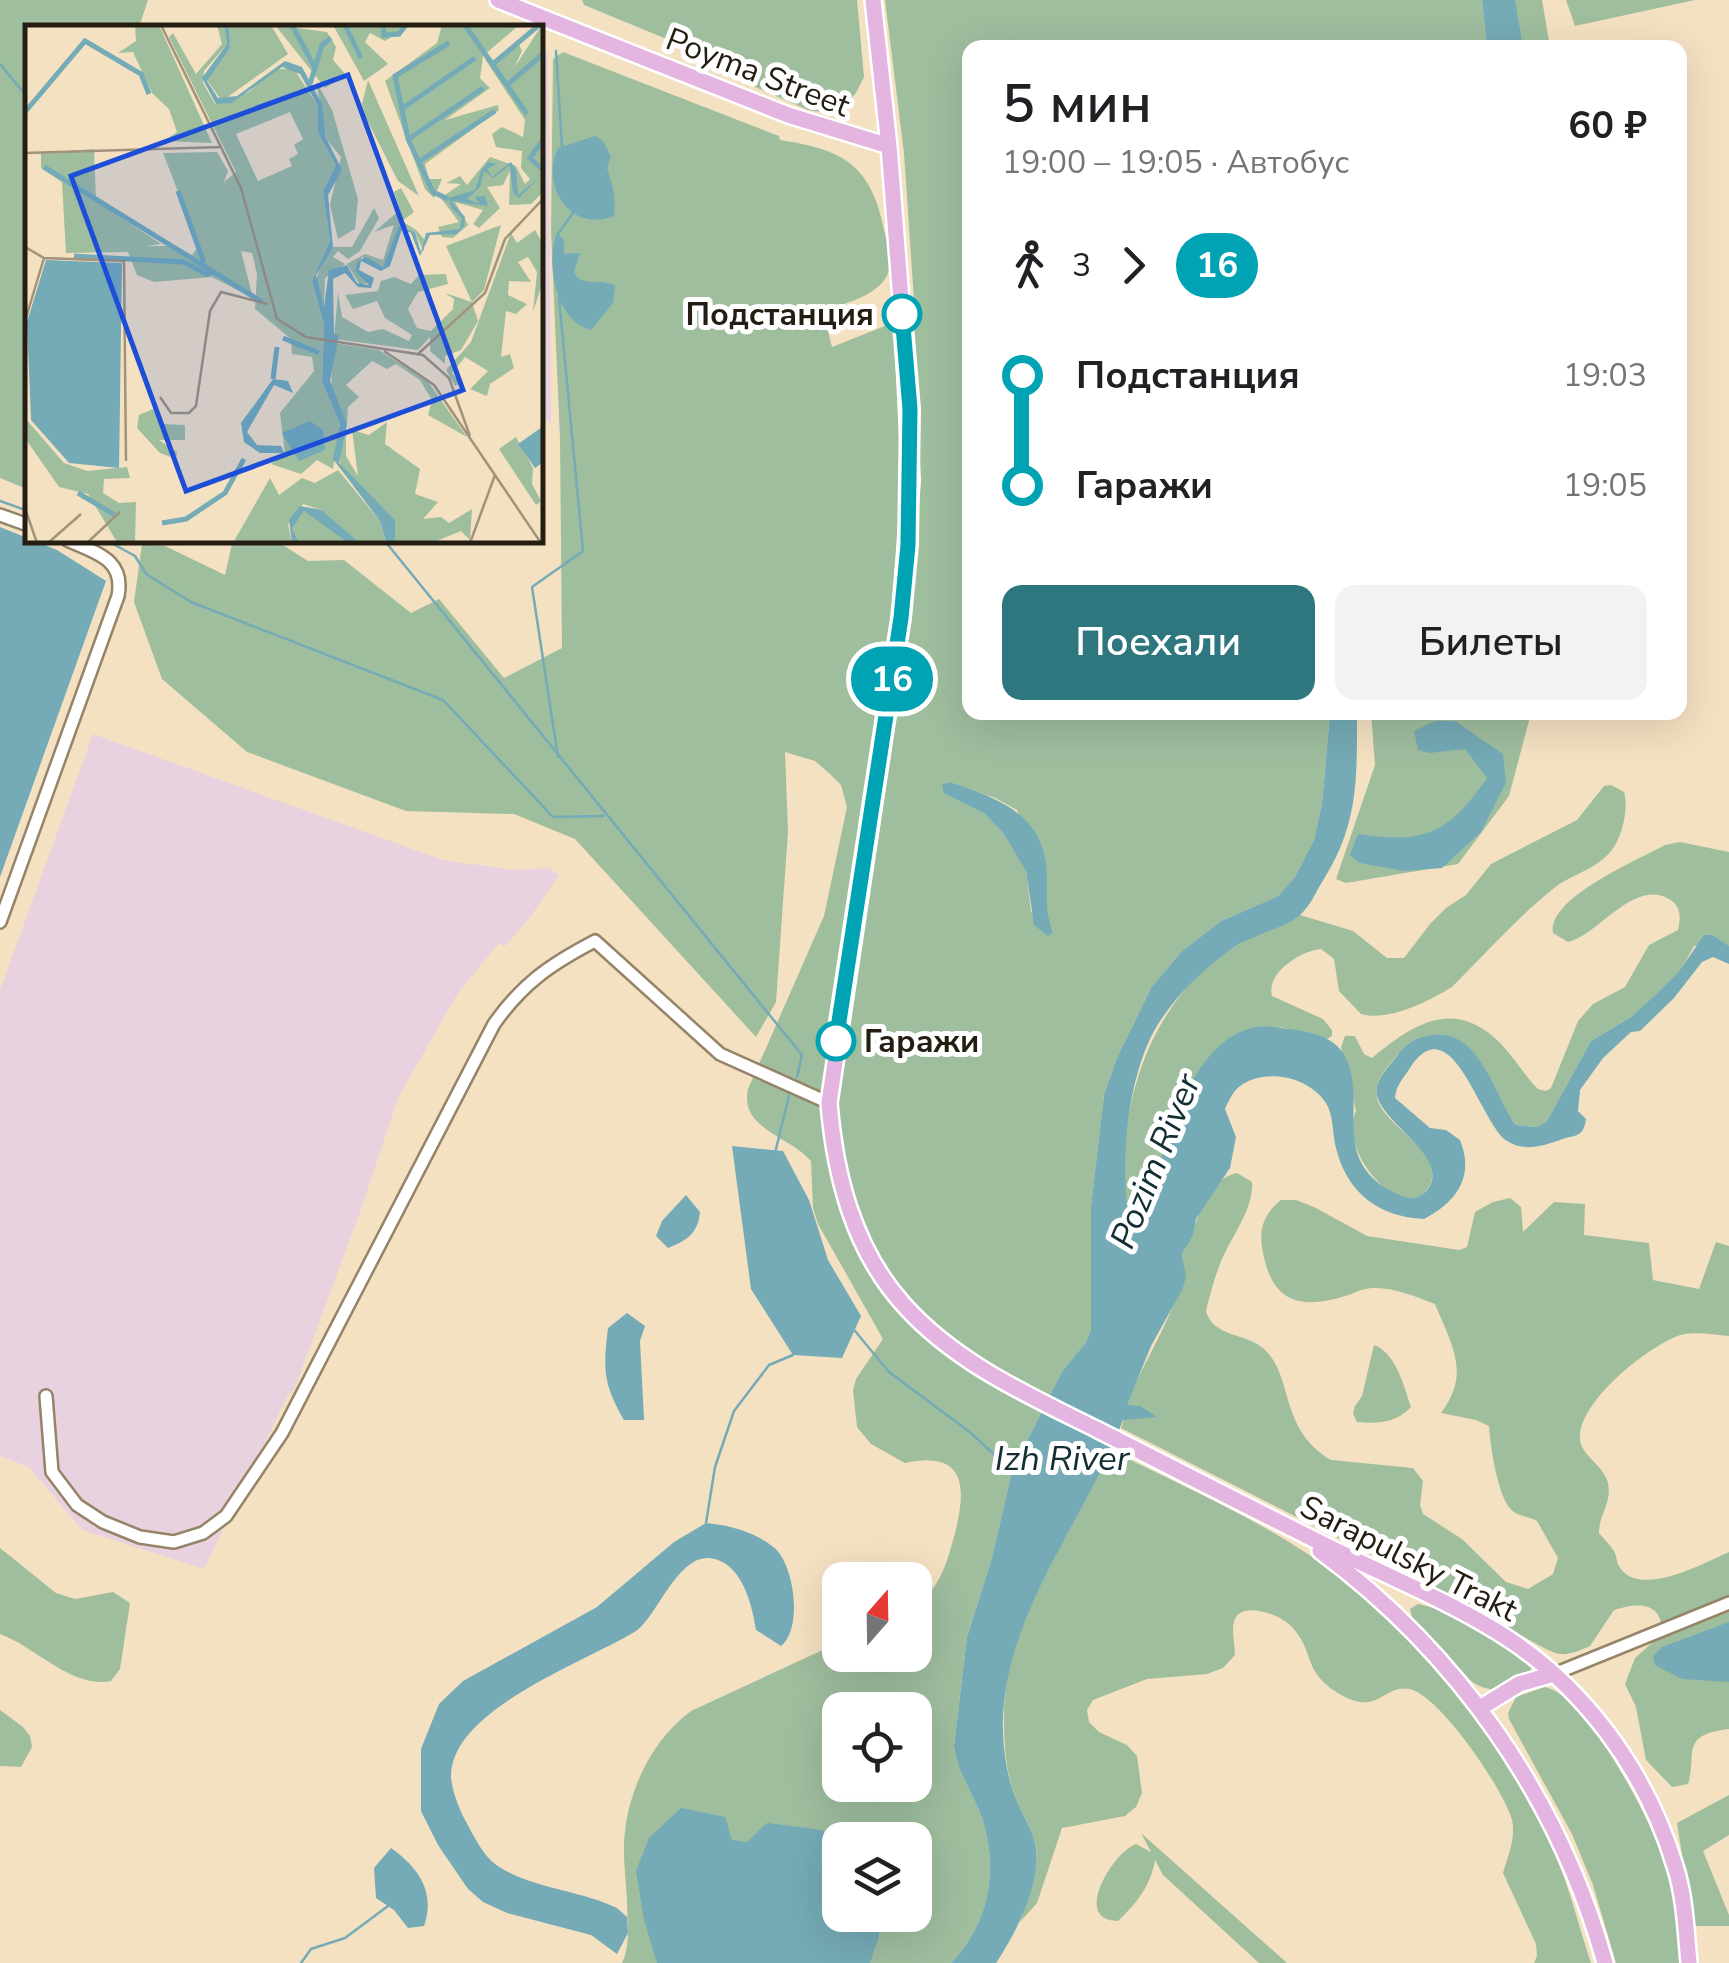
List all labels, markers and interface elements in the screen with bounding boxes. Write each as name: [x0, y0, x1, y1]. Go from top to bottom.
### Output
street label: Poyma Street: [660, 18, 857, 127]
inset map: [25, 25, 542, 542]
text: 5 мин: [1002, 66, 1152, 141]
text: 60 ₽: [1568, 100, 1647, 151]
text: 19:00 – 19:05 · Автобус: [1002, 141, 1349, 184]
icon: walk: [1002, 238, 1057, 293]
icon: forward: [1106, 238, 1161, 293]
text: 16: [1196, 242, 1238, 289]
text: 3: [1072, 244, 1091, 287]
place label: Подстанция: [685, 293, 874, 336]
marker: Подстанция: [883, 295, 921, 333]
text: Подстанция: [1076, 350, 1300, 401]
text: 19:03: [1563, 354, 1647, 397]
text: Гаражи: [1076, 460, 1213, 511]
text: 19:05: [1563, 464, 1647, 507]
button: Поехали: [1002, 585, 1315, 700]
button: Билеты: [1335, 585, 1647, 700]
line badge: 16: [847, 646, 937, 712]
text: 16: [871, 656, 913, 703]
place label: Гаражи: [864, 1020, 979, 1063]
marker: Гаражи: [817, 1022, 855, 1060]
water label: Pozim River: [1099, 1066, 1212, 1255]
water label: Izh River: [995, 1435, 1131, 1482]
street label: Sarapulsky Trakt: [1293, 1485, 1525, 1632]
north arrow: [822, 1562, 932, 1672]
map controls: [822, 1562, 932, 1932]
button: locate: [822, 1692, 932, 1802]
button: layers: [822, 1822, 932, 1932]

